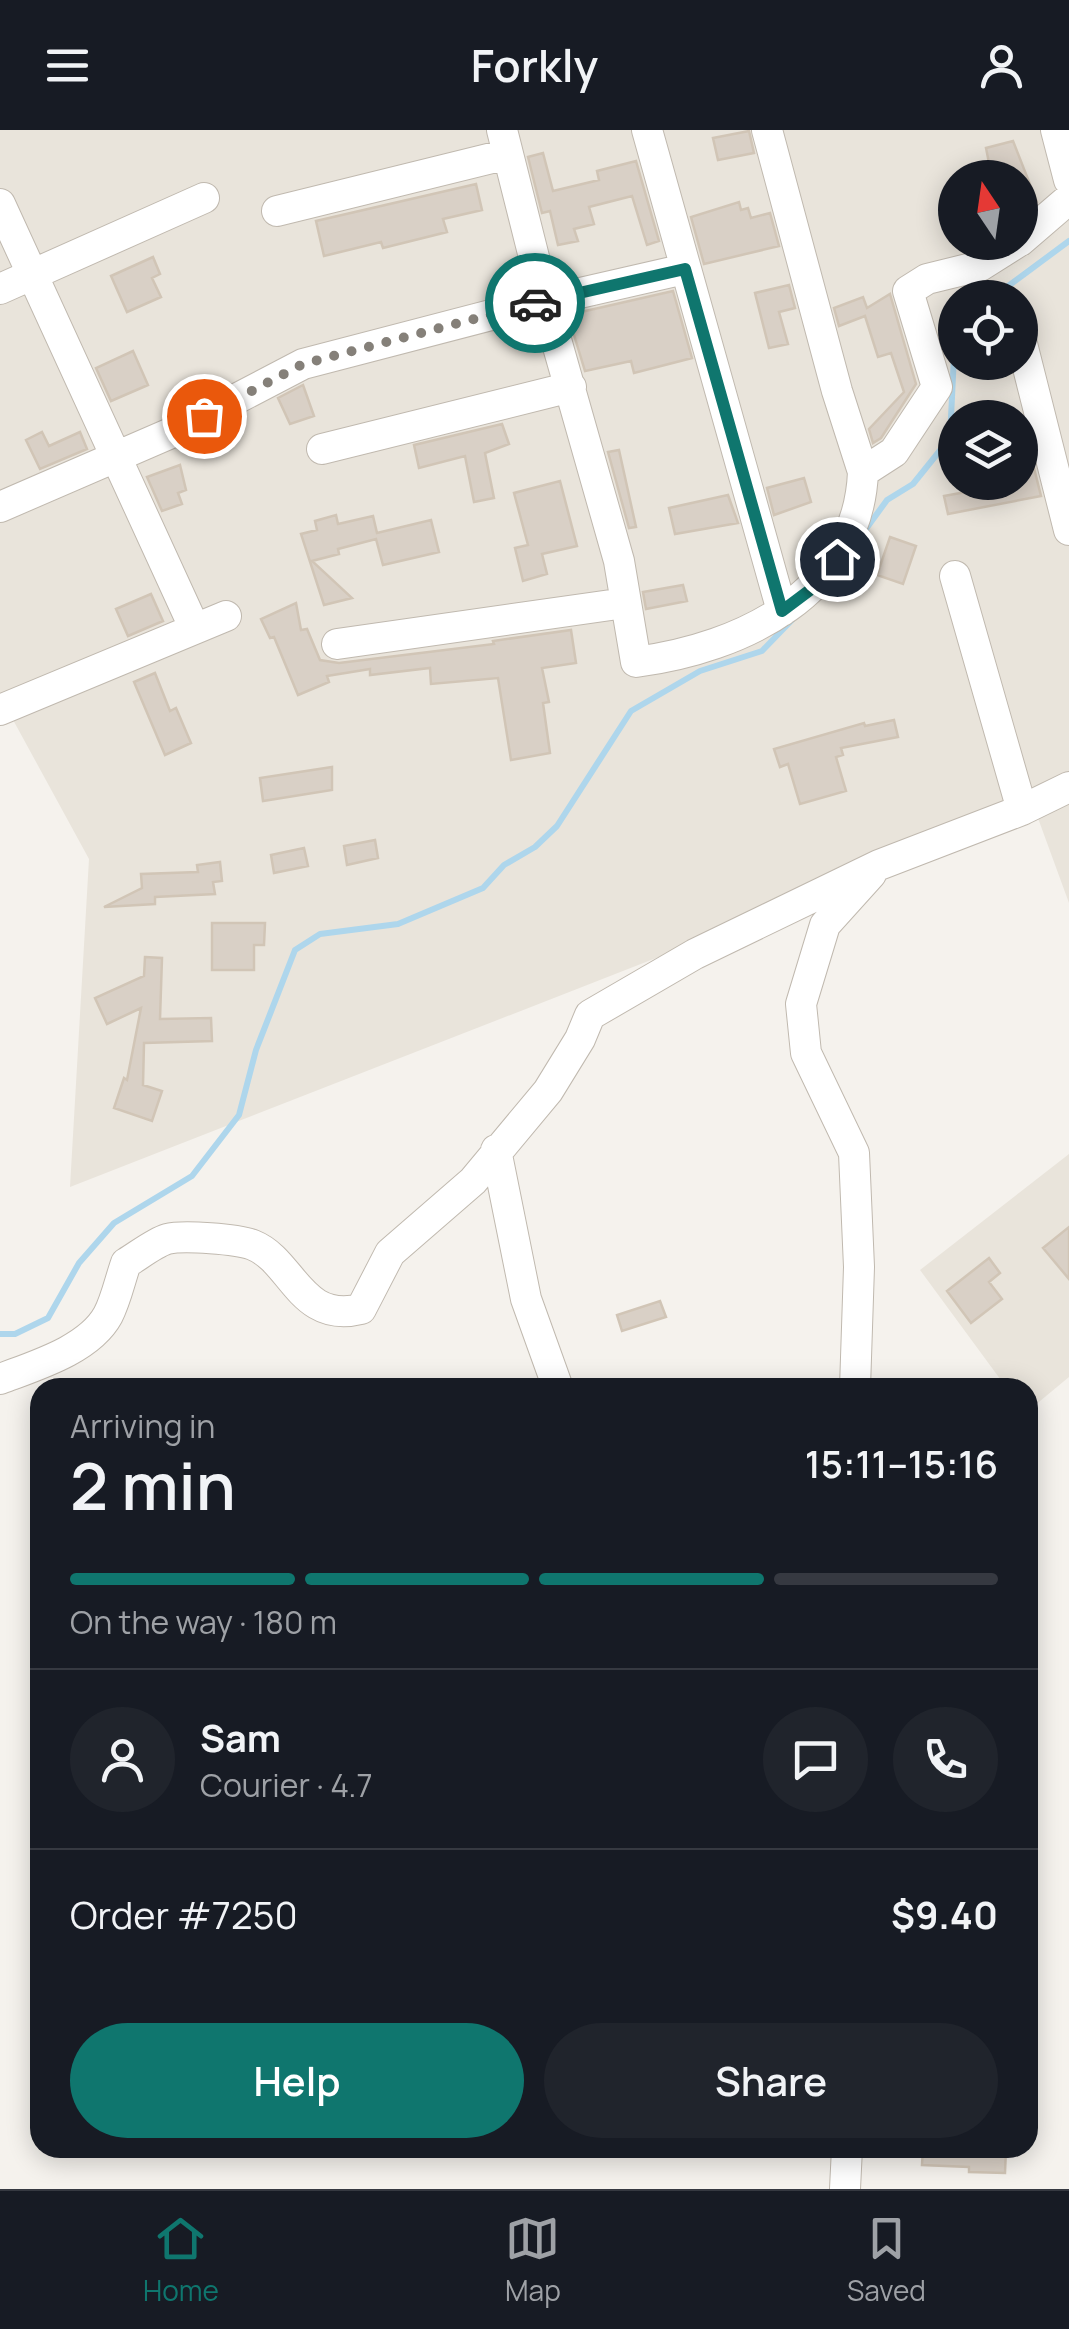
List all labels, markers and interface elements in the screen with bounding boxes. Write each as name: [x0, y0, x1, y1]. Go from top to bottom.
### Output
text: Forkly: [471, 34, 598, 96]
icon: menu: [40, 38, 95, 93]
icon: person: [974, 38, 1029, 93]
north arrow: [938, 160, 1038, 260]
map controls: [938, 160, 1038, 500]
courier: [485, 253, 585, 353]
icon: car: [508, 276, 563, 331]
button: locate: [938, 280, 1038, 380]
pin: [162, 374, 247, 459]
icon: bag: [177, 389, 232, 444]
button: layers: [938, 400, 1038, 500]
pin: [795, 517, 880, 602]
icon: home: [810, 532, 865, 587]
text: Arriving in: [70, 1404, 215, 1448]
text: 15:11–15:16: [805, 1437, 998, 1489]
text: 2 min: [70, 1441, 236, 1530]
text: On the way · 180 m: [70, 1600, 337, 1644]
button: person: [70, 1707, 175, 1812]
button: chat: [763, 1707, 868, 1812]
button: phone: [893, 1707, 998, 1812]
text: Sam: [200, 1711, 281, 1763]
text: Courier · 4.7: [200, 1763, 373, 1807]
text: Order #7250: [70, 1888, 298, 1940]
text: $9.40: [891, 1888, 998, 1940]
button: Help: [70, 2023, 524, 2138]
button: Share: [544, 2023, 998, 2138]
tab: Home: [143, 2211, 219, 2309]
tab: Map: [505, 2211, 561, 2309]
tab: Saved: [847, 2211, 926, 2309]

